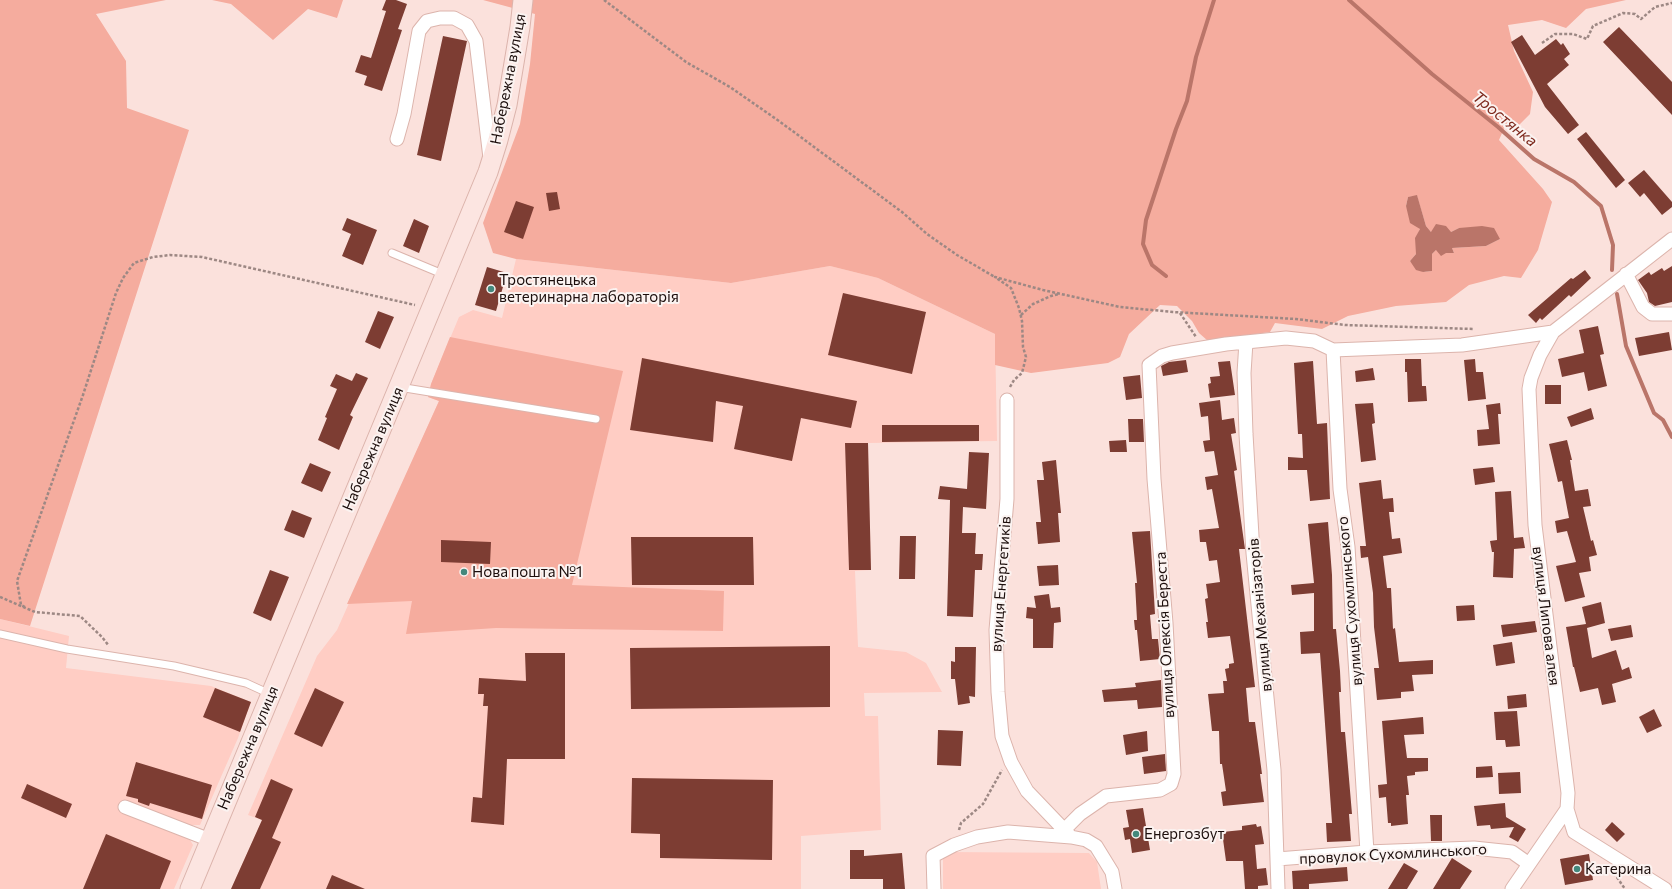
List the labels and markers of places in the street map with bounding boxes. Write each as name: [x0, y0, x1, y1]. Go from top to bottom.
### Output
place label: Тростянецька ветеринарна лабораторія: [499, 271, 679, 306]
marker: Тростянецька ветеринарна лабораторія: [486, 284, 496, 294]
place label: Нова пошта №1: [472, 563, 582, 581]
marker: Нова пошта №1: [459, 567, 469, 577]
place label: Енергозбут: [1144, 825, 1224, 843]
marker: Енергозбут: [1131, 829, 1141, 839]
place label: Катерина: [1585, 860, 1651, 878]
marker: Катерина: [1572, 864, 1582, 874]

